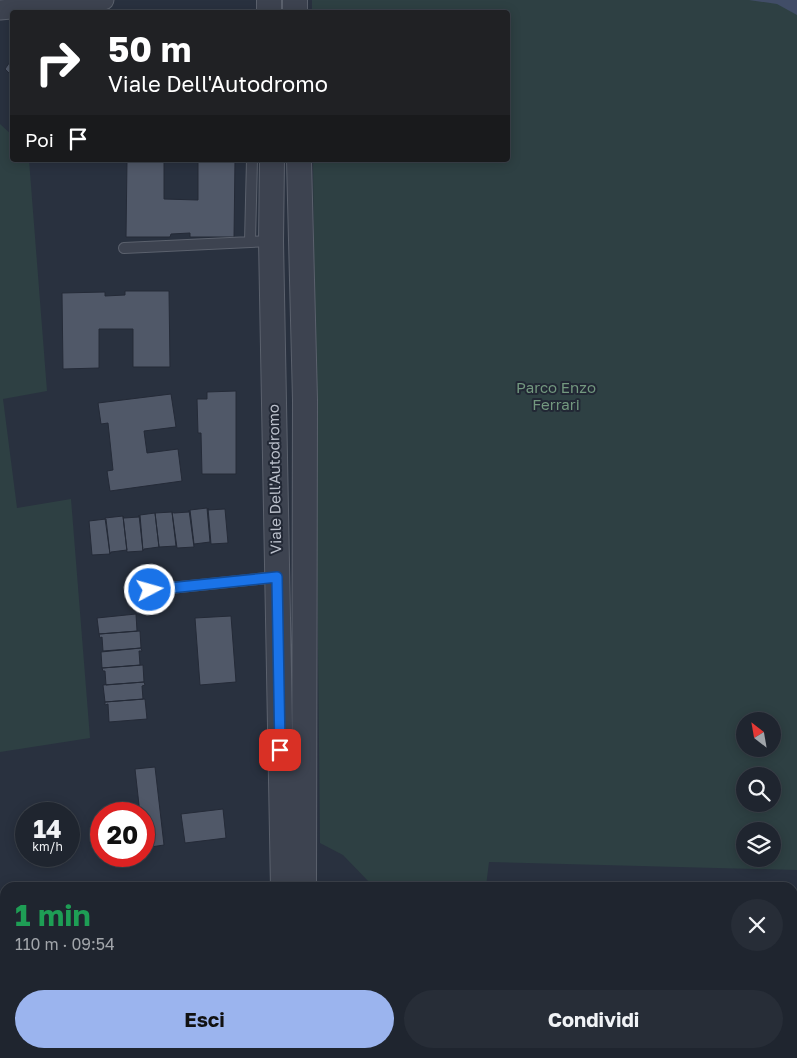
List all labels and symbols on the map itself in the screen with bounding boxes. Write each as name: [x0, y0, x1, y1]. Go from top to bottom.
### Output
park label: Parco Enzo Ferrari: [516, 378, 596, 413]
street label: Viale Dell'Autodromo: [264, 404, 284, 554]
position arrow: [123, 563, 175, 615]
north arrow: [736, 712, 781, 758]
pin: [259, 729, 301, 771]
speed limit sign: 20: [90, 802, 155, 867]

